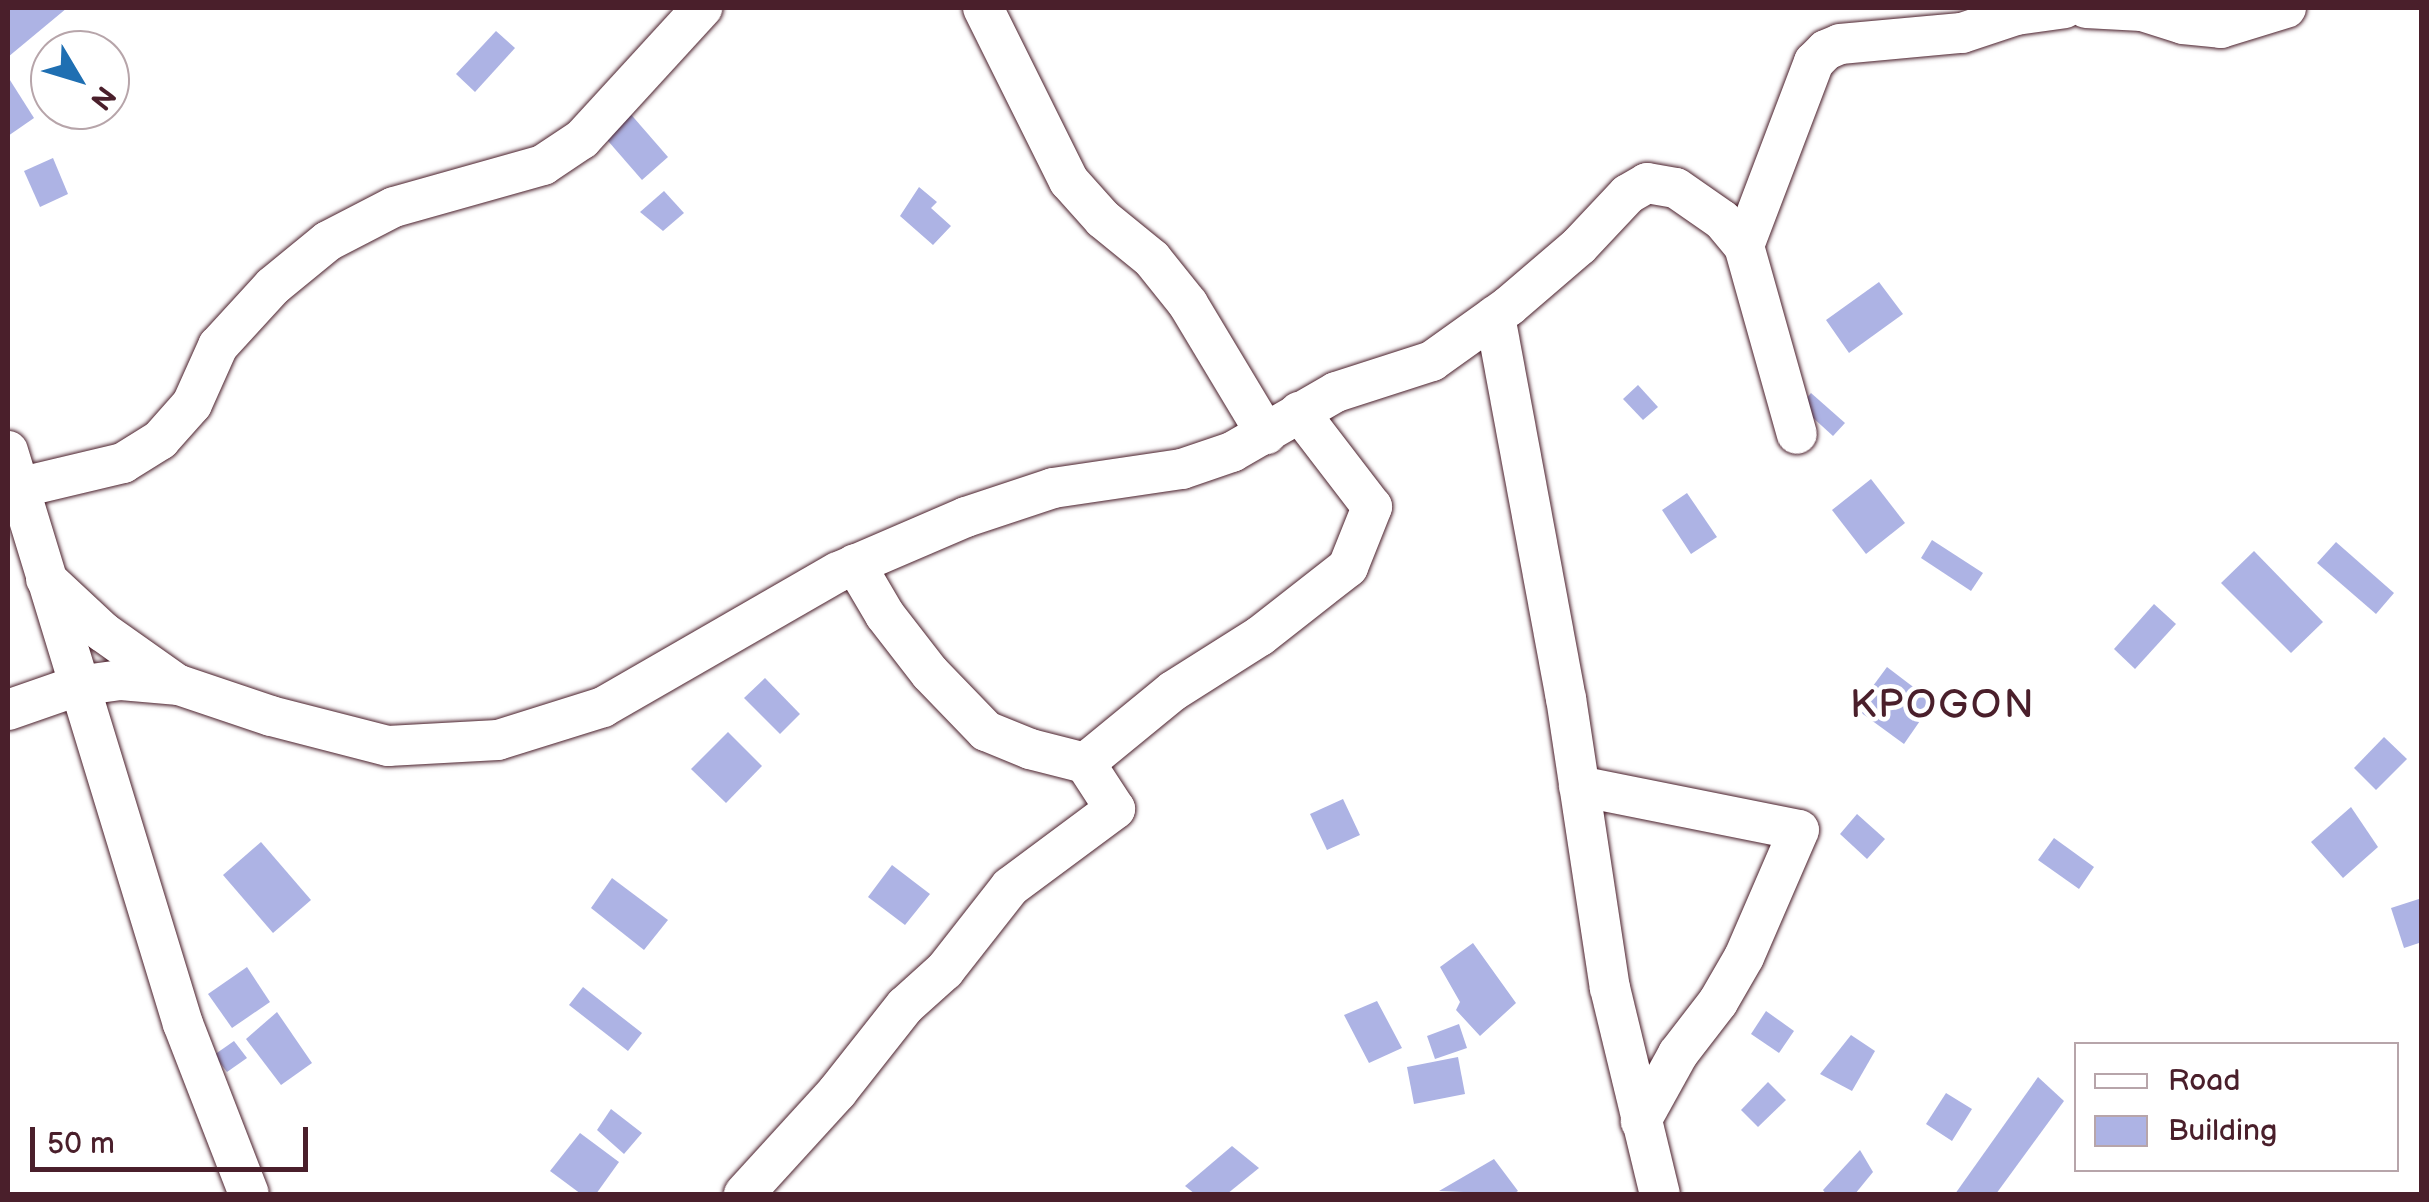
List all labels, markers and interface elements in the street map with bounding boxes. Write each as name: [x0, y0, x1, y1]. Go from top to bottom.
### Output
north arrow: [30, 30, 130, 130]
text: N: [83, 79, 122, 116]
district label: KPOGON: [1850, 681, 2036, 729]
legend: [2074, 1042, 2399, 1172]
text: Road: [2168, 1063, 2241, 1099]
scale bar: [35, 1107, 312, 1169]
text: Building: [2168, 1113, 2277, 1149]
text: 50 m: [47, 1126, 115, 1162]

